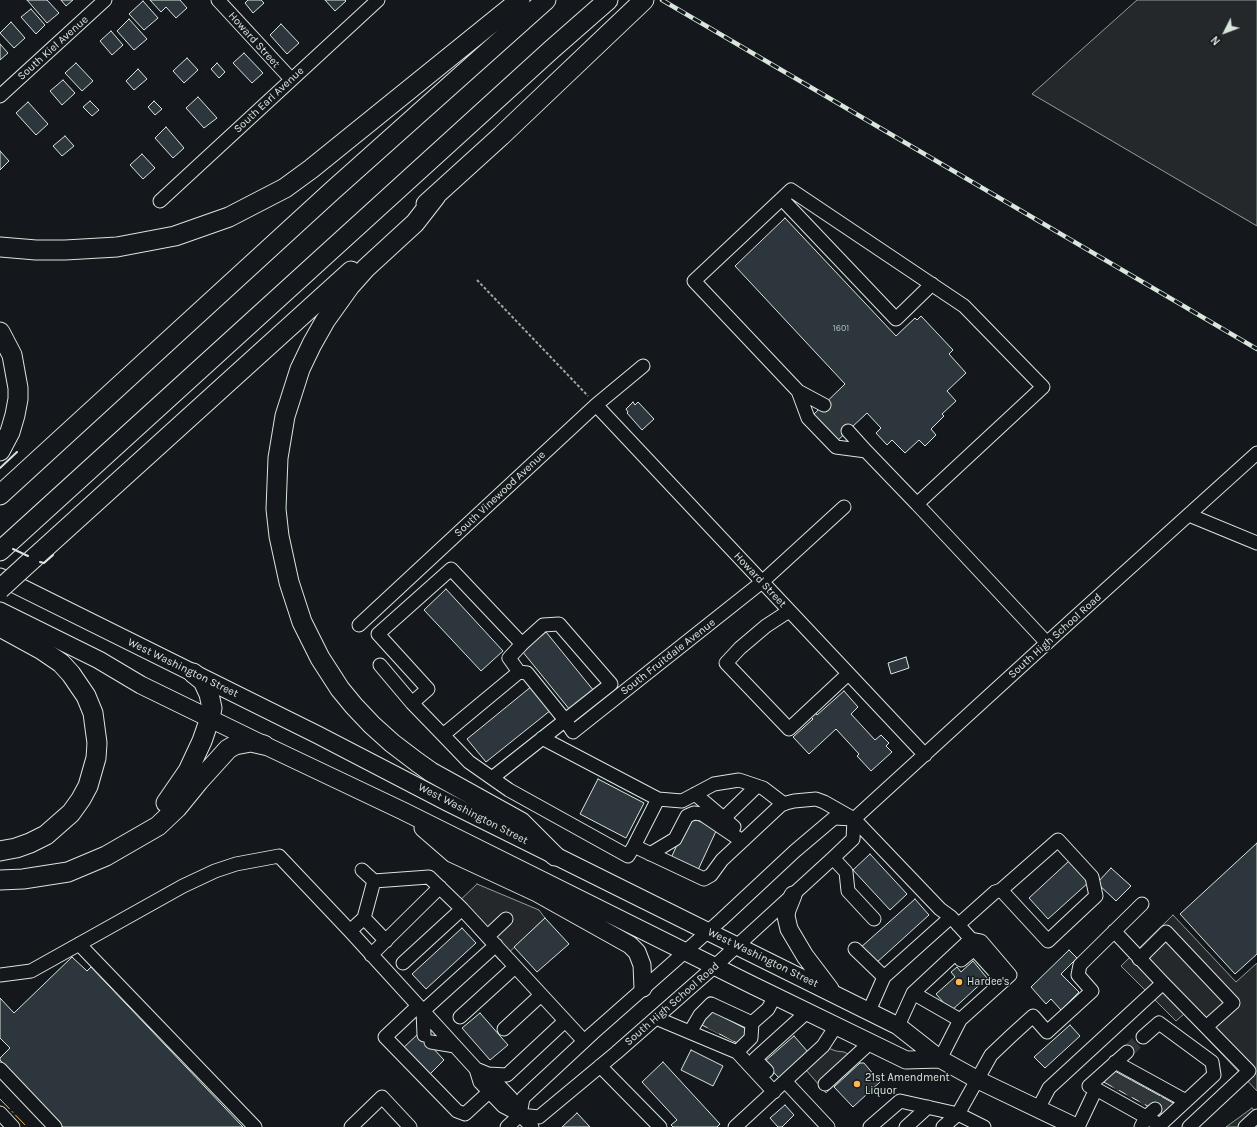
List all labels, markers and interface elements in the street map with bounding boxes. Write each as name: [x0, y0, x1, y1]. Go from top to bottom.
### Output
street label: Howard Street: [225, 9, 283, 71]
north arrow: [1205, 12, 1245, 52]
street label: South Kiel Avenue: [15, 13, 91, 83]
text: N: [1208, 33, 1223, 48]
street label: South Earl Avenue: [231, 64, 307, 136]
house number: 1601: [833, 323, 849, 333]
street label: South Vinewood Avenue: [452, 448, 548, 540]
street label: Howard Street: [731, 550, 789, 610]
street label: South High School Road: [1006, 591, 1104, 681]
street label: South Fruitdale Avenue: [618, 616, 718, 698]
street label: West Washington Street: [126, 635, 240, 701]
street label: West Washington Street: [416, 781, 530, 847]
street label: West Washington Street: [706, 925, 820, 991]
street label: South High School Road: [622, 959, 722, 1049]
place label: Hardee's: [967, 975, 1009, 989]
marker: Hardee's: [954, 977, 964, 987]
place label: 21st Amendment Liquor: [865, 1071, 950, 1097]
marker: 21st Amendment Liquor: [852, 1079, 862, 1089]

